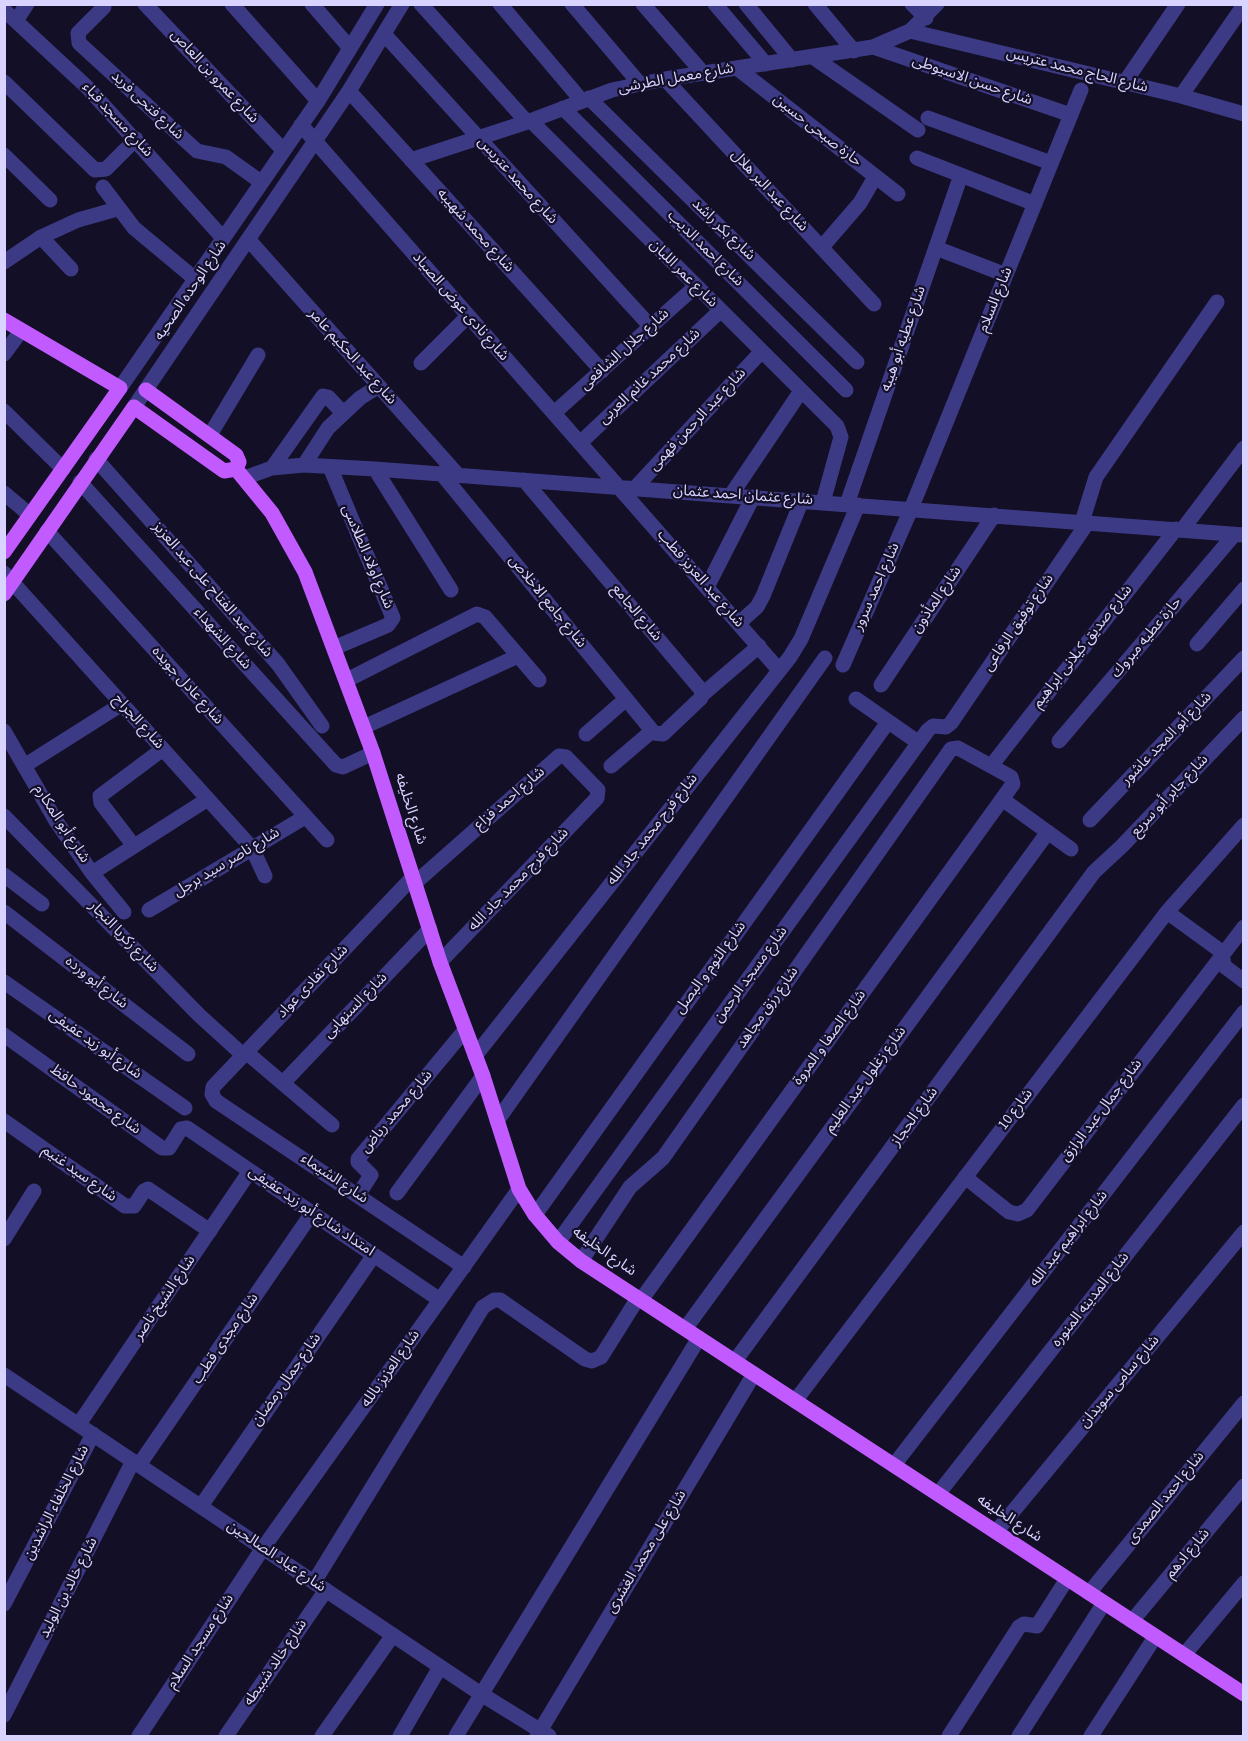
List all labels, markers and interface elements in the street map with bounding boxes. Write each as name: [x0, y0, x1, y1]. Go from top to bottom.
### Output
street label: شارع عمرو بن العاص: [166, 26, 262, 128]
street label: شارع الحاج محمد عتريس: [1004, 45, 1150, 97]
street label: شارع حسن الاسيوطى: [910, 52, 1034, 110]
street label: شارع معمل الطرشى: [617, 60, 735, 98]
street label: شارع فتحى فريد: [107, 68, 187, 144]
street label: شارع مسجد قباء: [78, 79, 156, 161]
street label: حارة صبحى حسين: [769, 91, 865, 171]
street label: شارع محمد عتريس: [473, 134, 561, 228]
street label: شارع عبد البر هلال: [726, 146, 812, 236]
street label: شارع محمد شهيبه: [433, 185, 517, 277]
street label: شارع بكر راشد: [688, 195, 758, 265]
street label: شارع احمد الديب: [663, 207, 747, 291]
street label: شارع عمر اللبان: [645, 236, 721, 312]
street label: شارع الوحده الصحيه: [151, 238, 231, 344]
street label: شارع نادى عوض الصياد: [408, 249, 512, 365]
street label: شارع السلام: [975, 265, 1017, 335]
street label: شارع عطيه أبو هيبه: [877, 284, 931, 394]
street label: شارع عبد الحكيم عامر: [304, 305, 400, 409]
street label: شارع جلال الشافعى: [577, 305, 673, 395]
street label: شارع محمد غانم العربى: [595, 325, 705, 429]
street label: شارع عبد الرحمن فهمى: [646, 365, 750, 475]
street label: شارع عثمان احمد عثمان: [672, 482, 814, 510]
street label: شارع اولاد الطلاسى: [337, 502, 397, 612]
street label: شارع عبد الفتاح على عبد العزيز: [148, 518, 276, 662]
street label: شارع عبد العزيز قطب: [653, 526, 747, 632]
street label: شارع احمد سرور: [850, 540, 904, 634]
street label: شارع جامع الاخلاص: [504, 552, 590, 652]
street label: شارع المأذون: [908, 563, 966, 637]
street label: شارع توفيق الرفاعى: [980, 571, 1058, 675]
street label: شارع الجامع: [607, 581, 665, 645]
street label: شارع صديق كيلانى ابراهيم: [1029, 582, 1137, 712]
street label: حارة عطيه مبروك: [1108, 594, 1186, 682]
street label: شارع الشهداء: [189, 604, 255, 674]
street label: شارع عادل جويده: [147, 643, 227, 729]
street label: شارع أبو المجد عاشور: [1118, 689, 1216, 789]
street label: شارع الجراح: [109, 691, 167, 753]
street label: شارع جابر أبو سريع: [1127, 751, 1213, 841]
street label: شارع احمد فزاع: [471, 763, 549, 835]
street label: شارع فرح محمد جاد الله: [604, 770, 702, 890]
street label: شارع الخليفه: [390, 771, 430, 847]
street label: شارع أبو المكارم: [29, 781, 93, 867]
street label: شارع ناصر سيد برجل: [171, 824, 283, 902]
street label: شارع فرج محمد جاد الله: [465, 824, 573, 936]
street label: شارع زكريا النجار: [84, 897, 162, 977]
street label: شارع الثوم و البصل: [671, 918, 751, 1018]
street label: شارع مسجد الرحمن: [710, 923, 792, 1027]
street label: شارع نفادى عواد: [274, 942, 352, 1022]
street label: شارع أبو ورده: [61, 953, 131, 1013]
street label: شارع رزق مجاهد: [733, 964, 803, 1052]
street label: شارع السنهابى: [320, 969, 392, 1043]
street label: شارع الصفا و المروة: [789, 987, 871, 1089]
street label: شارع أبو زيد عفيفى: [45, 1006, 145, 1084]
street label: شارع زغلول عبد العليم: [821, 1023, 911, 1137]
street label: شارع جمال عبد الرازق: [1057, 1056, 1147, 1166]
street label: شارع محمود حافظ: [46, 1061, 144, 1139]
street label: شارع محمد رياض: [357, 1067, 437, 1157]
street label: شارع الحجاز: [888, 1084, 942, 1150]
street label: شارع 10: [995, 1086, 1037, 1134]
street label: شارع سيد غنيم: [38, 1142, 120, 1206]
street label: شارع الشيماء: [297, 1150, 371, 1208]
street label: امتداد شارع أبو زيد عفيفى: [245, 1163, 377, 1261]
street label: شارع ابراهيم عبد الله: [1026, 1187, 1112, 1291]
street label: شارع الخليفه: [569, 1223, 639, 1281]
street label: شارع المدينه المنوره: [1048, 1249, 1134, 1351]
street label: شارع الشيخ ناصر: [130, 1252, 200, 1344]
street label: شارع مجدى قطب: [189, 1290, 263, 1388]
street label: شارع العزيز بالله: [358, 1327, 424, 1411]
street label: شارع جمال رمضان: [248, 1330, 326, 1430]
street label: شارع سامى سويدان: [1076, 1332, 1164, 1432]
street label: شارع الخلفاء الراشدين: [20, 1443, 94, 1563]
street label: شارع احمد الصمدى: [1123, 1448, 1209, 1548]
street label: شارع على محمد الغشرى: [603, 1487, 691, 1617]
street label: شارع الخليفه: [973, 1491, 1045, 1547]
street label: شارع عباد الصالحين: [223, 1517, 329, 1597]
street label: شارع ادهم: [1162, 1525, 1214, 1583]
street label: شارع خالد بن الوليد: [36, 1535, 102, 1641]
street label: شارع مسجد السلام: [164, 1591, 238, 1693]
street label: شارع خالد شبيطه: [240, 1616, 312, 1710]

